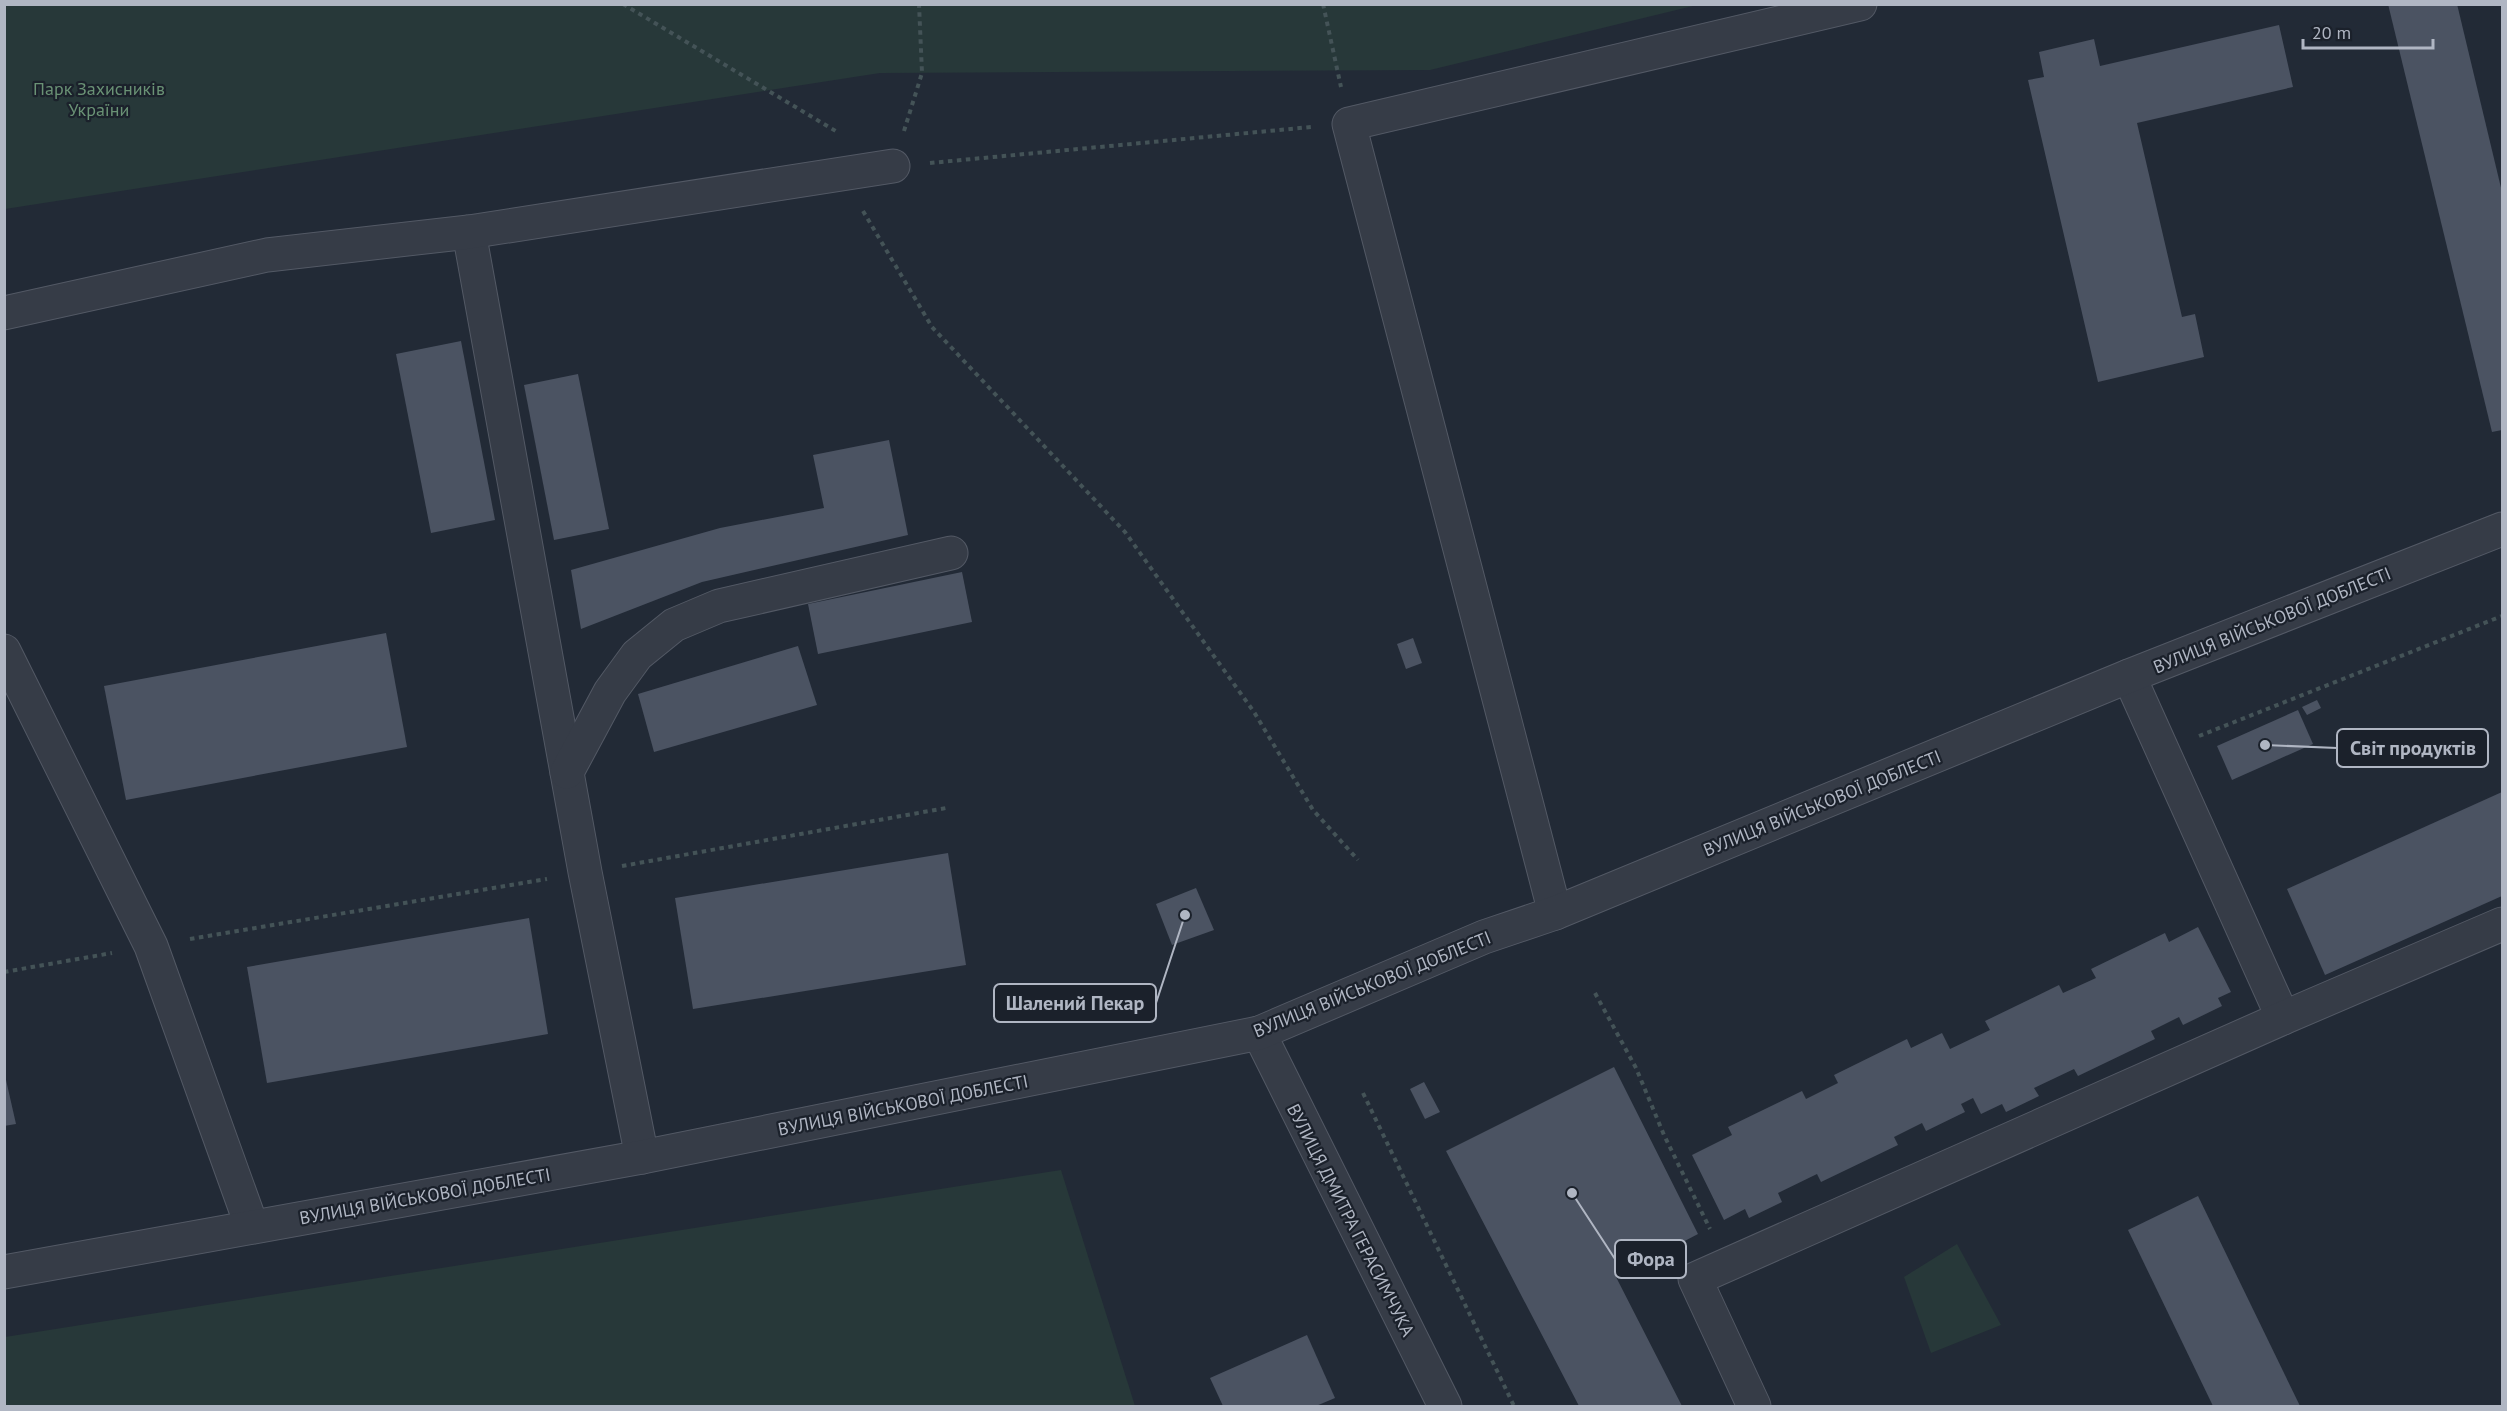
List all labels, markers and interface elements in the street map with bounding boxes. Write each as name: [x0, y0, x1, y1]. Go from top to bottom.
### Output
scale bar: [2303, 12, 2434, 50]
text: 20 m: [2312, 21, 2351, 44]
park label: Парк Захисників України: [33, 77, 165, 121]
street label: ВУЛИЦЯ ВІЙСЬКОВОЇ ДОБЛЕСТІ: [2150, 562, 2394, 678]
callout: Світ продуктів: [2337, 729, 2488, 767]
text: Світ продуктів: [2350, 735, 2476, 761]
street label: ВУЛИЦЯ ВІЙСЬКОВОЇ ДОБЛЕСТІ: [1700, 745, 1944, 861]
street label: ВУЛИЦЯ ВІЙСЬКОВОЇ ДОБЛЕСТІ: [1250, 926, 1494, 1042]
callout: Шалений Пекар: [994, 984, 1156, 1022]
text: Шалений Пекар: [1006, 990, 1145, 1016]
street label: ВУЛИЦЯ ВІЙСЬКОВОЇ ДОБЛЕСТІ: [776, 1069, 1030, 1141]
street label: ВУЛИЦЯ ДМИТРА ГЕРАСИМЧУКА: [1282, 1100, 1420, 1341]
street label: ВУЛИЦЯ ВІЙСЬКОВОЇ ДОБЛЕСТІ: [298, 1163, 552, 1229]
callout: Фора: [1615, 1240, 1686, 1278]
text: Фора: [1627, 1246, 1675, 1272]

